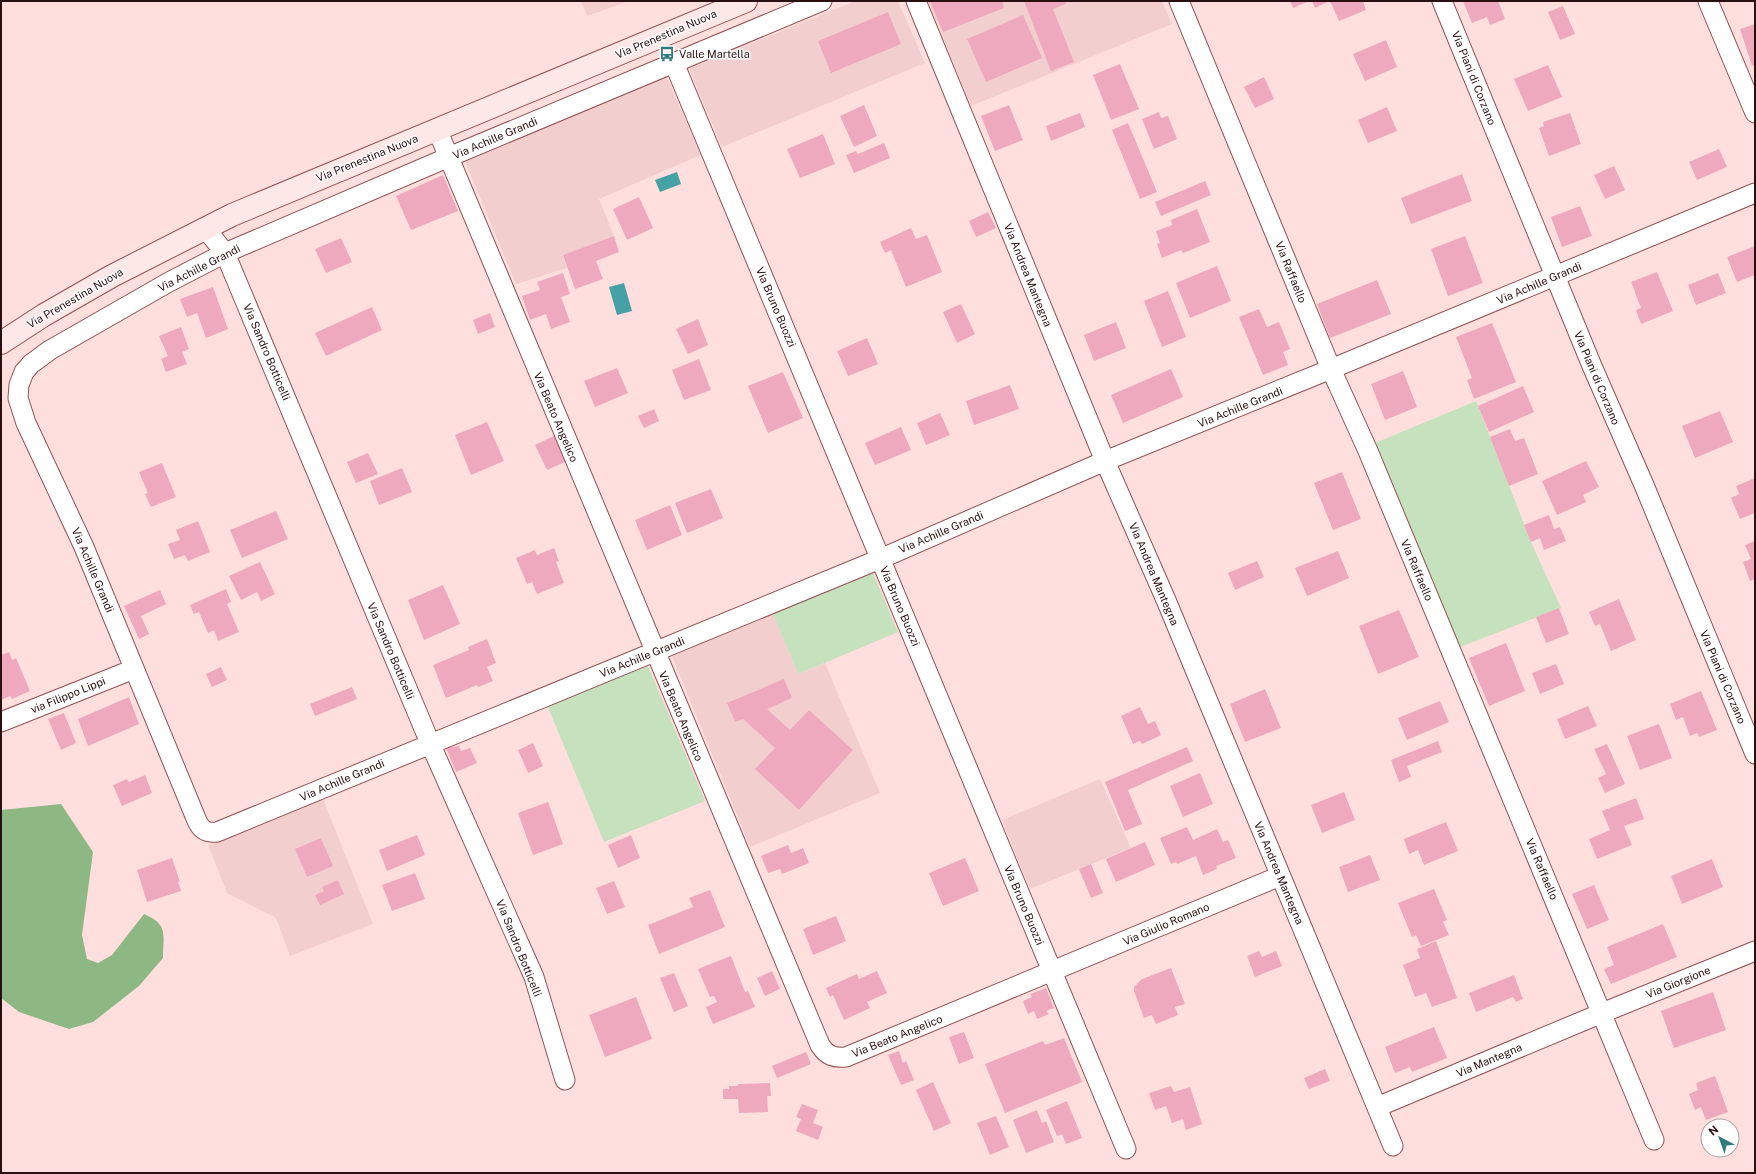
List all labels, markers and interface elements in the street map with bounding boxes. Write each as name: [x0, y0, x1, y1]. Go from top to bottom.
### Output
street label: Via Prenestina Nuova: [614, 7, 718, 61]
street label: Via Piani di Corzano: [1450, 29, 1498, 127]
bus stop icon: Valle Martella: [658, 45, 676, 63]
place label: Valle Martella: [679, 48, 750, 60]
street label: Via Achille Grandi: [451, 115, 539, 161]
street label: Via Prenestina Nuova: [314, 132, 420, 184]
street label: Via Andrea Mantegna: [1002, 222, 1054, 328]
street label: Via Raffaello: [1273, 239, 1309, 305]
street label: Via Achille Grandi: [156, 242, 242, 294]
street label: Via Achille Grandi: [1495, 260, 1583, 306]
street label: Via Bruno Buozzi: [754, 265, 798, 349]
street label: Via Prenestina Nuova: [25, 266, 125, 330]
street label: Via Sandro Botticelli: [241, 302, 293, 402]
street label: Via Piani di Corzano: [1572, 329, 1622, 427]
street label: Via Beato Angelico: [532, 370, 580, 464]
street label: Via Achille Grandi: [1196, 384, 1284, 430]
street label: Via Achille Grandi: [897, 509, 985, 555]
street label: Via Andrea Mantegna: [1127, 521, 1181, 627]
street label: Via Achille Grandi: [70, 526, 116, 614]
street label: Via Raffaello: [1399, 538, 1435, 602]
street label: Via Bruno Buozzi: [878, 564, 922, 648]
street label: Via Sandro Botticelli: [365, 601, 417, 701]
street label: Via Piani di Corzano: [1698, 628, 1748, 726]
street label: Via Achille Grandi: [598, 634, 686, 680]
street label: Via Beato Angelico: [657, 669, 705, 763]
street label: via Filippo Lippi: [29, 675, 107, 715]
street label: Via Achille Grandi: [298, 757, 386, 803]
street label: Via Andrea Mantegna: [1252, 820, 1306, 926]
street label: Via Raffaello: [1524, 837, 1560, 901]
street label: Via Bruno Buozzi: [1002, 863, 1046, 947]
street label: Via Sandro Botticelli: [494, 898, 544, 998]
street label: Via Giulio Romano: [1121, 900, 1211, 948]
street label: Via Giorgione: [1644, 964, 1712, 1000]
street label: Via Beato Angelico: [850, 1012, 944, 1060]
street label: Via Mantegna: [1454, 1041, 1524, 1079]
north arrow: [1700, 1118, 1740, 1158]
text: N: [1706, 1123, 1721, 1138]

